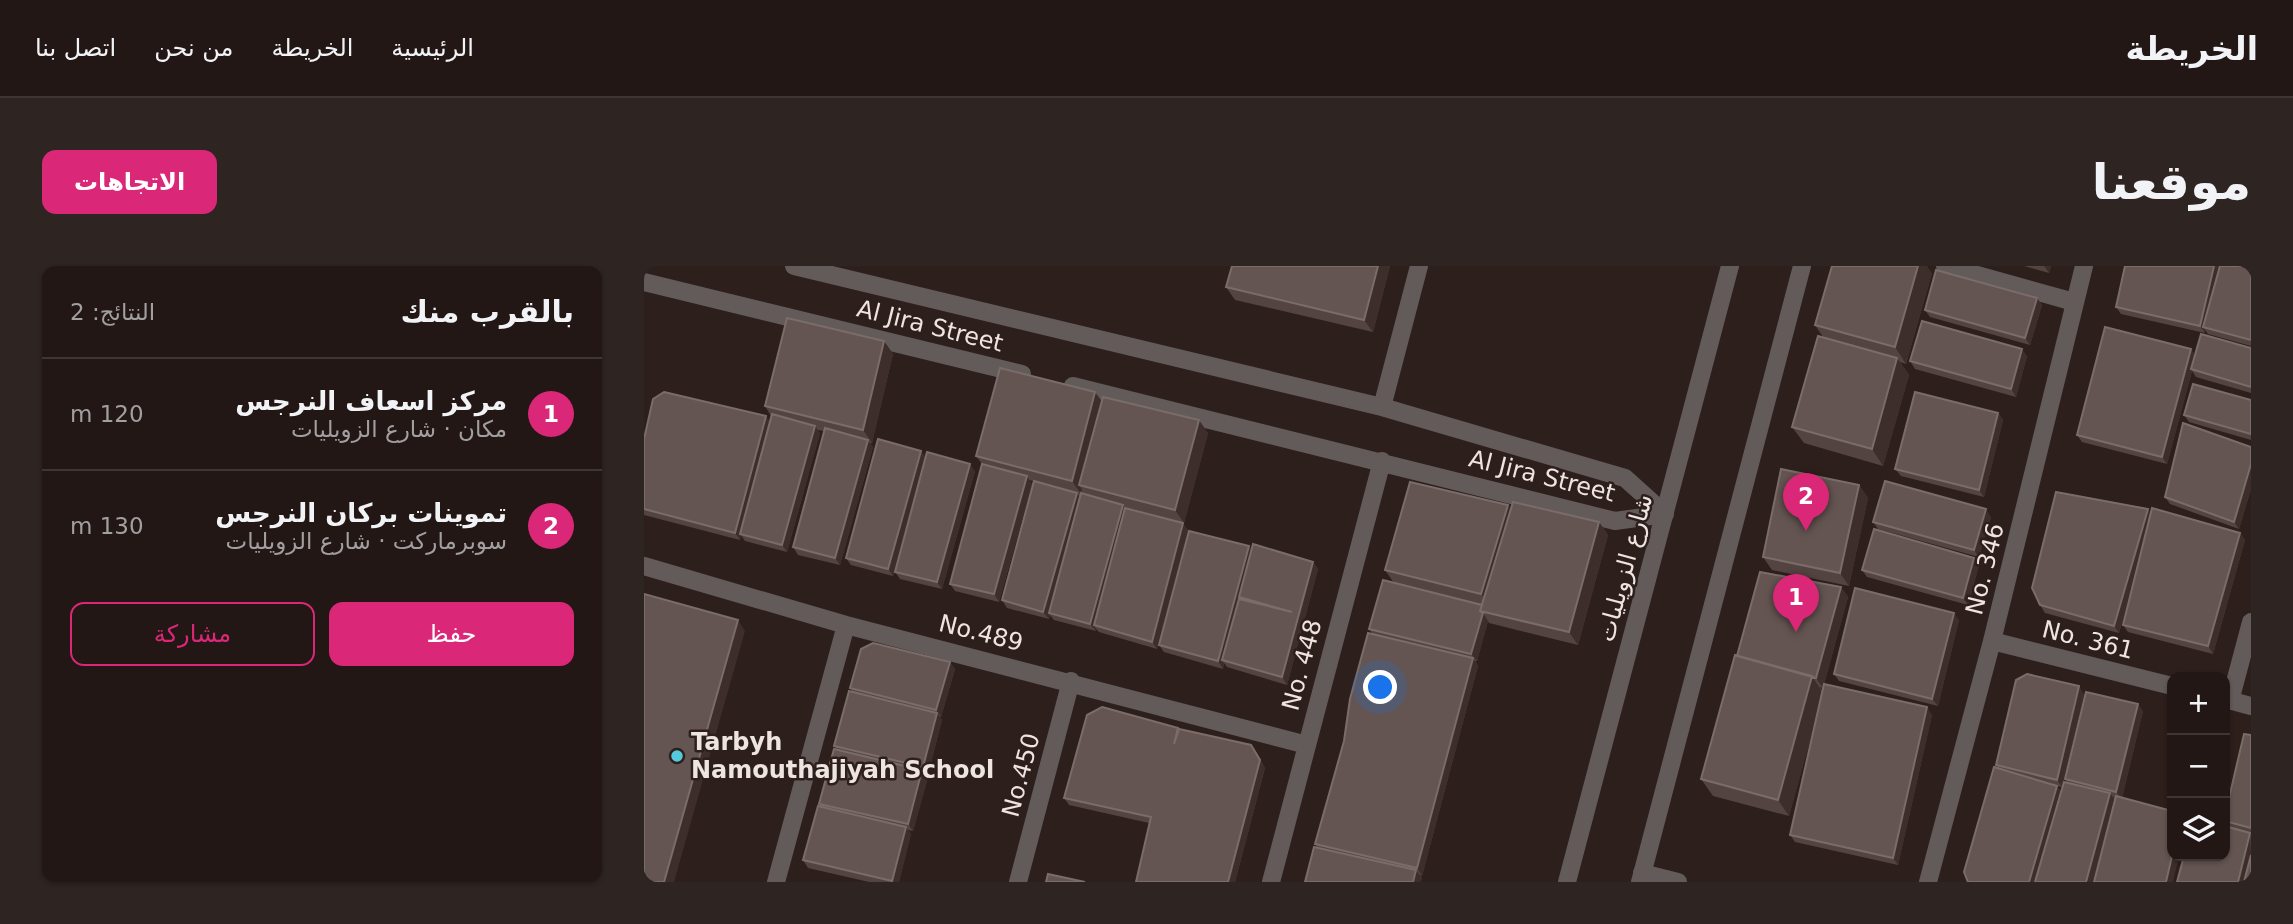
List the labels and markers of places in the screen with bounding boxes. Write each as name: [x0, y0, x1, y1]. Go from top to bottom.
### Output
pin: 2: [1783, 473, 1829, 531]
pin: 1: [1773, 574, 1819, 632]
place label: Tarbyh Namouthajiyah School: [691, 728, 994, 784]
marker: Tarbyh Namouthajiyah School: [669, 748, 685, 764]

